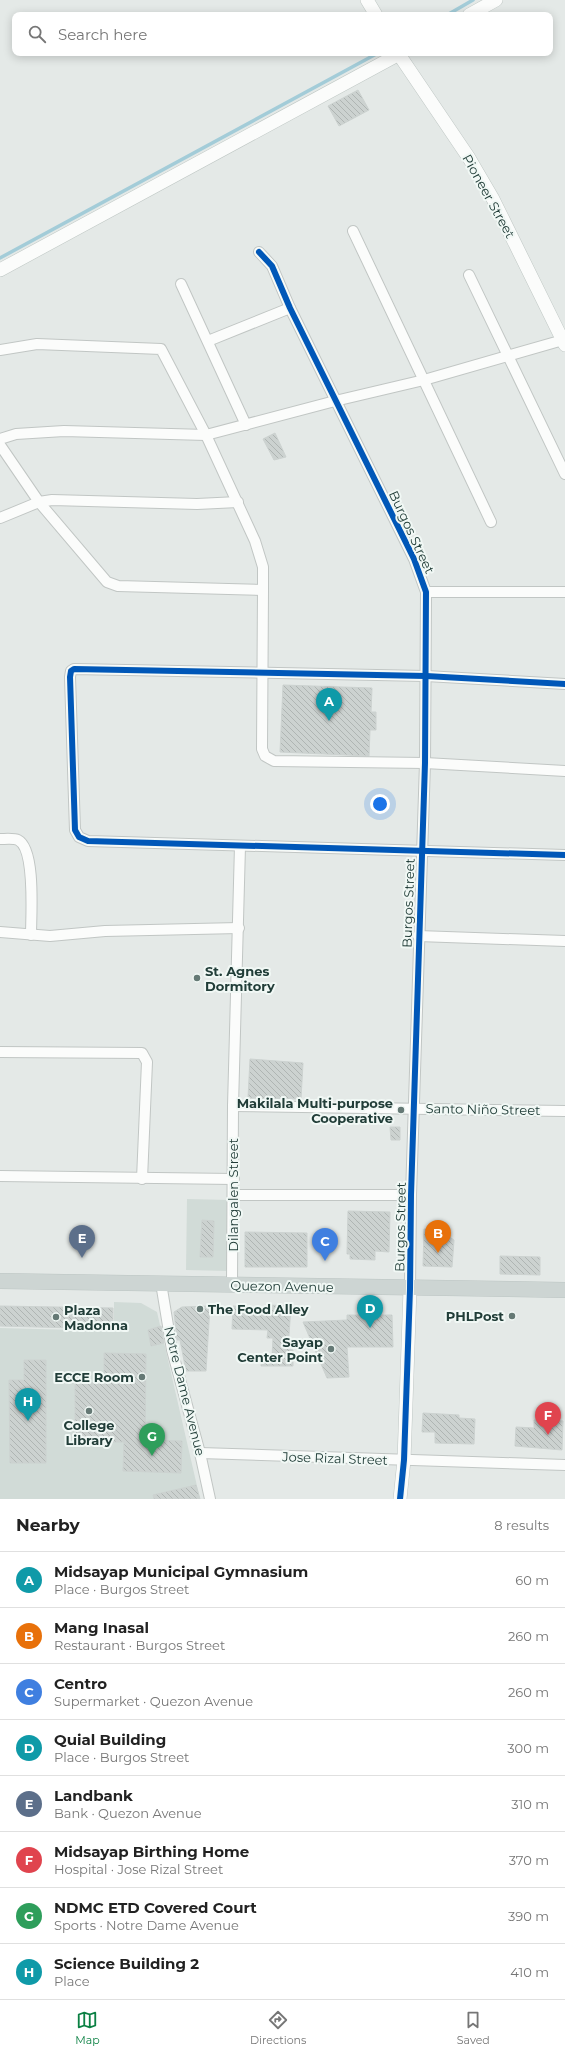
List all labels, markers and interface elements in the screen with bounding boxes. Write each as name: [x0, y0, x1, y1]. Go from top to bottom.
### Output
search box: [12, 12, 553, 56]
icon: search: [26, 23, 48, 45]
text: Search here: [58, 25, 147, 44]
street label: Pioneer Street: [459, 151, 519, 241]
street label: Burgos Street: [386, 488, 438, 576]
pin: A: [316, 688, 342, 721]
your location: [370, 794, 390, 814]
street label: Burgos Street: [398, 858, 418, 948]
place label: St. Agnes Dormitory: [205, 963, 275, 994]
marker: St. Agnes Dormitory: [192, 973, 202, 983]
place label: Makilala Multi-purpose Cooperative: [237, 1095, 393, 1126]
street label: Santo Niño Street: [425, 1100, 541, 1118]
marker: Makilala Multi-purpose Cooperative: [396, 1105, 406, 1115]
street label: Dilangalen Street: [225, 1138, 241, 1252]
street label: Burgos Street: [391, 1182, 409, 1272]
pin: B: [425, 1220, 451, 1253]
pin: E: [69, 1225, 95, 1258]
pin: C: [312, 1228, 338, 1261]
street label: Quezon Avenue: [230, 1277, 334, 1295]
pin: D: [357, 1295, 383, 1328]
place label: The Food Alley: [208, 1301, 309, 1317]
place label: Plaza Madonna: [64, 1302, 128, 1333]
marker: The Food Alley: [195, 1304, 205, 1314]
place label: PHLPost: [446, 1308, 504, 1324]
marker: PHLPost: [507, 1311, 517, 1321]
marker: Plaza Madonna: [51, 1312, 61, 1322]
street label: Notre Dame Avenue: [161, 1325, 209, 1458]
place label: Sayap Center Point: [237, 1334, 323, 1365]
marker: Sayap Center Point: [326, 1344, 336, 1354]
place label: ECCE Room: [54, 1369, 134, 1385]
marker: ECCE Room: [137, 1372, 147, 1382]
pin: H: [15, 1388, 41, 1421]
pin: F: [535, 1402, 561, 1435]
marker: College Library: [84, 1406, 94, 1416]
place label: College Library: [63, 1417, 115, 1448]
pin: G: [139, 1423, 165, 1456]
street label: Jose Rizal Street: [281, 1448, 388, 1468]
text: Nearby: [16, 1515, 80, 1535]
text: 8 results: [494, 1517, 549, 1533]
text: Midsayap Municipal Gymnasium: [54, 1562, 308, 1581]
text: A: [24, 1572, 34, 1588]
text: 60 m: [515, 1572, 549, 1588]
text: Place · Burgos Street: [54, 1581, 189, 1597]
text: Mang Inasal: [54, 1618, 149, 1637]
text: B: [24, 1628, 34, 1644]
text: 260 m: [508, 1628, 549, 1644]
text: Restaurant · Burgos Street: [54, 1637, 225, 1653]
text: Centro: [54, 1674, 107, 1693]
text: C: [24, 1684, 34, 1700]
text: 260 m: [508, 1684, 549, 1700]
text: Supermarket · Quezon Avenue: [54, 1693, 253, 1709]
text: Quial Building: [54, 1730, 166, 1749]
text: D: [24, 1740, 34, 1756]
text: 300 m: [507, 1740, 549, 1756]
text: Place · Burgos Street: [54, 1749, 189, 1765]
text: Landbank: [54, 1786, 133, 1805]
text: E: [25, 1796, 33, 1812]
text: 310 m: [511, 1796, 549, 1812]
text: Bank · Quezon Avenue: [54, 1805, 202, 1821]
text: Midsayap Birthing Home: [54, 1842, 249, 1861]
text: F: [25, 1852, 33, 1868]
text: 370 m: [509, 1852, 549, 1868]
text: Hospital · Jose Rizal Street: [54, 1861, 223, 1877]
text: NDMC ETD Covered Court: [54, 1898, 257, 1917]
text: G: [24, 1908, 34, 1924]
text: 390 m: [508, 1908, 549, 1924]
text: Sports · Notre Dame Avenue: [54, 1917, 239, 1933]
text: Science Building 2: [54, 1954, 199, 1973]
text: H: [24, 1964, 34, 1980]
text: 410 m: [510, 1964, 549, 1980]
text: Place: [54, 1973, 90, 1989]
tab: Map: [75, 2009, 100, 2047]
tab: Directions: [250, 2009, 306, 2047]
tab: Saved: [457, 2009, 490, 2047]

